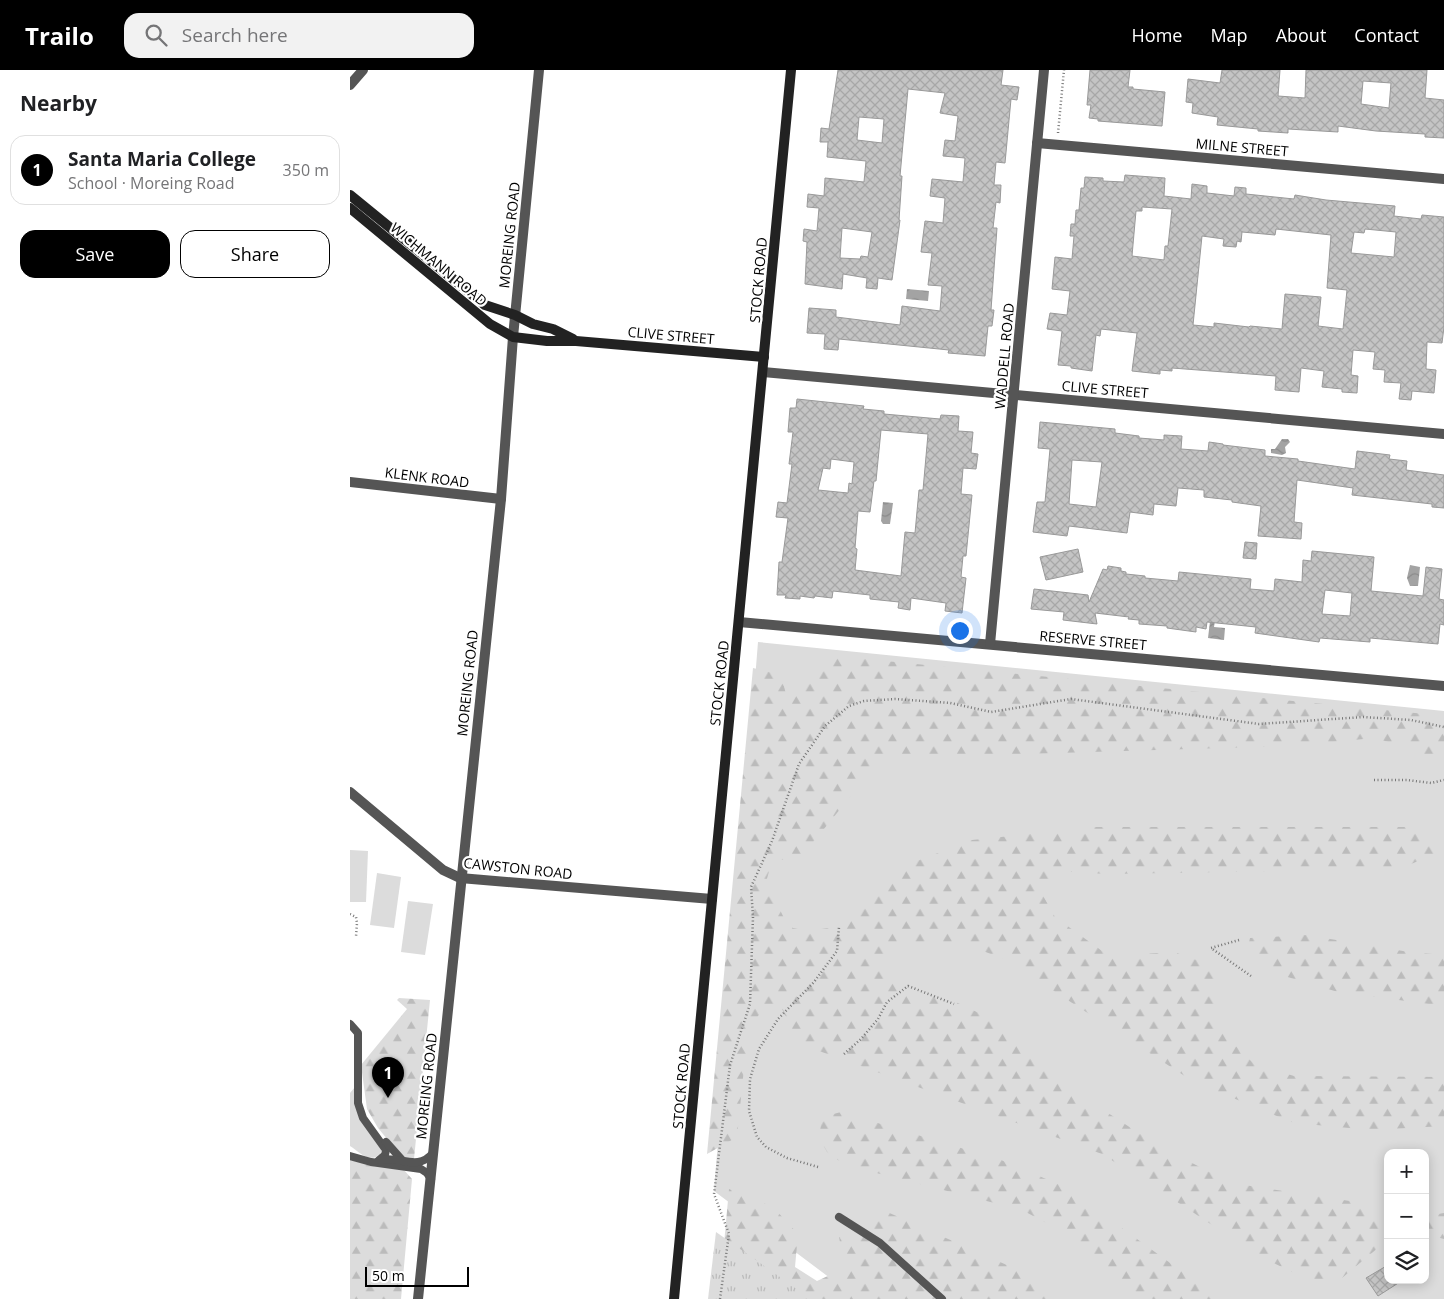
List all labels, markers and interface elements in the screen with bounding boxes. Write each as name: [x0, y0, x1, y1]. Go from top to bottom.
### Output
search box: [124, 13, 474, 58]
text: Trailo: [25, 19, 94, 52]
icon: search: [142, 21, 170, 49]
text: Search here: [182, 22, 288, 48]
text: Home: [1132, 23, 1182, 47]
text: Map: [1210, 23, 1248, 47]
text: About: [1276, 23, 1326, 47]
text: Contact: [1354, 23, 1419, 47]
text: Nearby: [20, 89, 97, 117]
street label: MILNE STREET: [1195, 133, 1289, 161]
text: Santa Maria College: [68, 146, 256, 172]
text: 1: [32, 159, 42, 181]
text: 350 m: [283, 159, 329, 181]
text: School · Moreing Road: [68, 172, 234, 194]
street label: MOREING ROAD: [494, 181, 524, 289]
street label: WICHMANN ROAD: [387, 218, 491, 310]
button: Save: [20, 230, 170, 278]
button: Share: [180, 230, 330, 278]
street label: STOCK ROAD: [745, 236, 771, 324]
street label: WADDELL ROAD: [990, 302, 1018, 410]
street label: CLIVE STREET: [627, 322, 715, 348]
street label: CLIVE STREET: [1061, 376, 1149, 402]
street label: KLENK ROAD: [384, 462, 470, 492]
your location: [947, 618, 973, 644]
street label: RESERVE STREET: [1039, 626, 1148, 654]
street label: MOREING ROAD: [452, 629, 482, 737]
street label: STOCK ROAD: [705, 639, 733, 727]
street label: CAWSTON ROAD: [463, 853, 573, 883]
street label: MOREING ROAD: [411, 1032, 441, 1140]
street label: STOCK ROAD: [668, 1042, 694, 1130]
pin: 1: [372, 1057, 404, 1098]
map controls: [1384, 1149, 1429, 1284]
button: +: [1384, 1149, 1429, 1194]
button: −: [1384, 1194, 1429, 1239]
button: layers: [1384, 1239, 1429, 1284]
scale bar: [365, 1264, 469, 1287]
text: 50 m: [372, 1266, 405, 1285]

